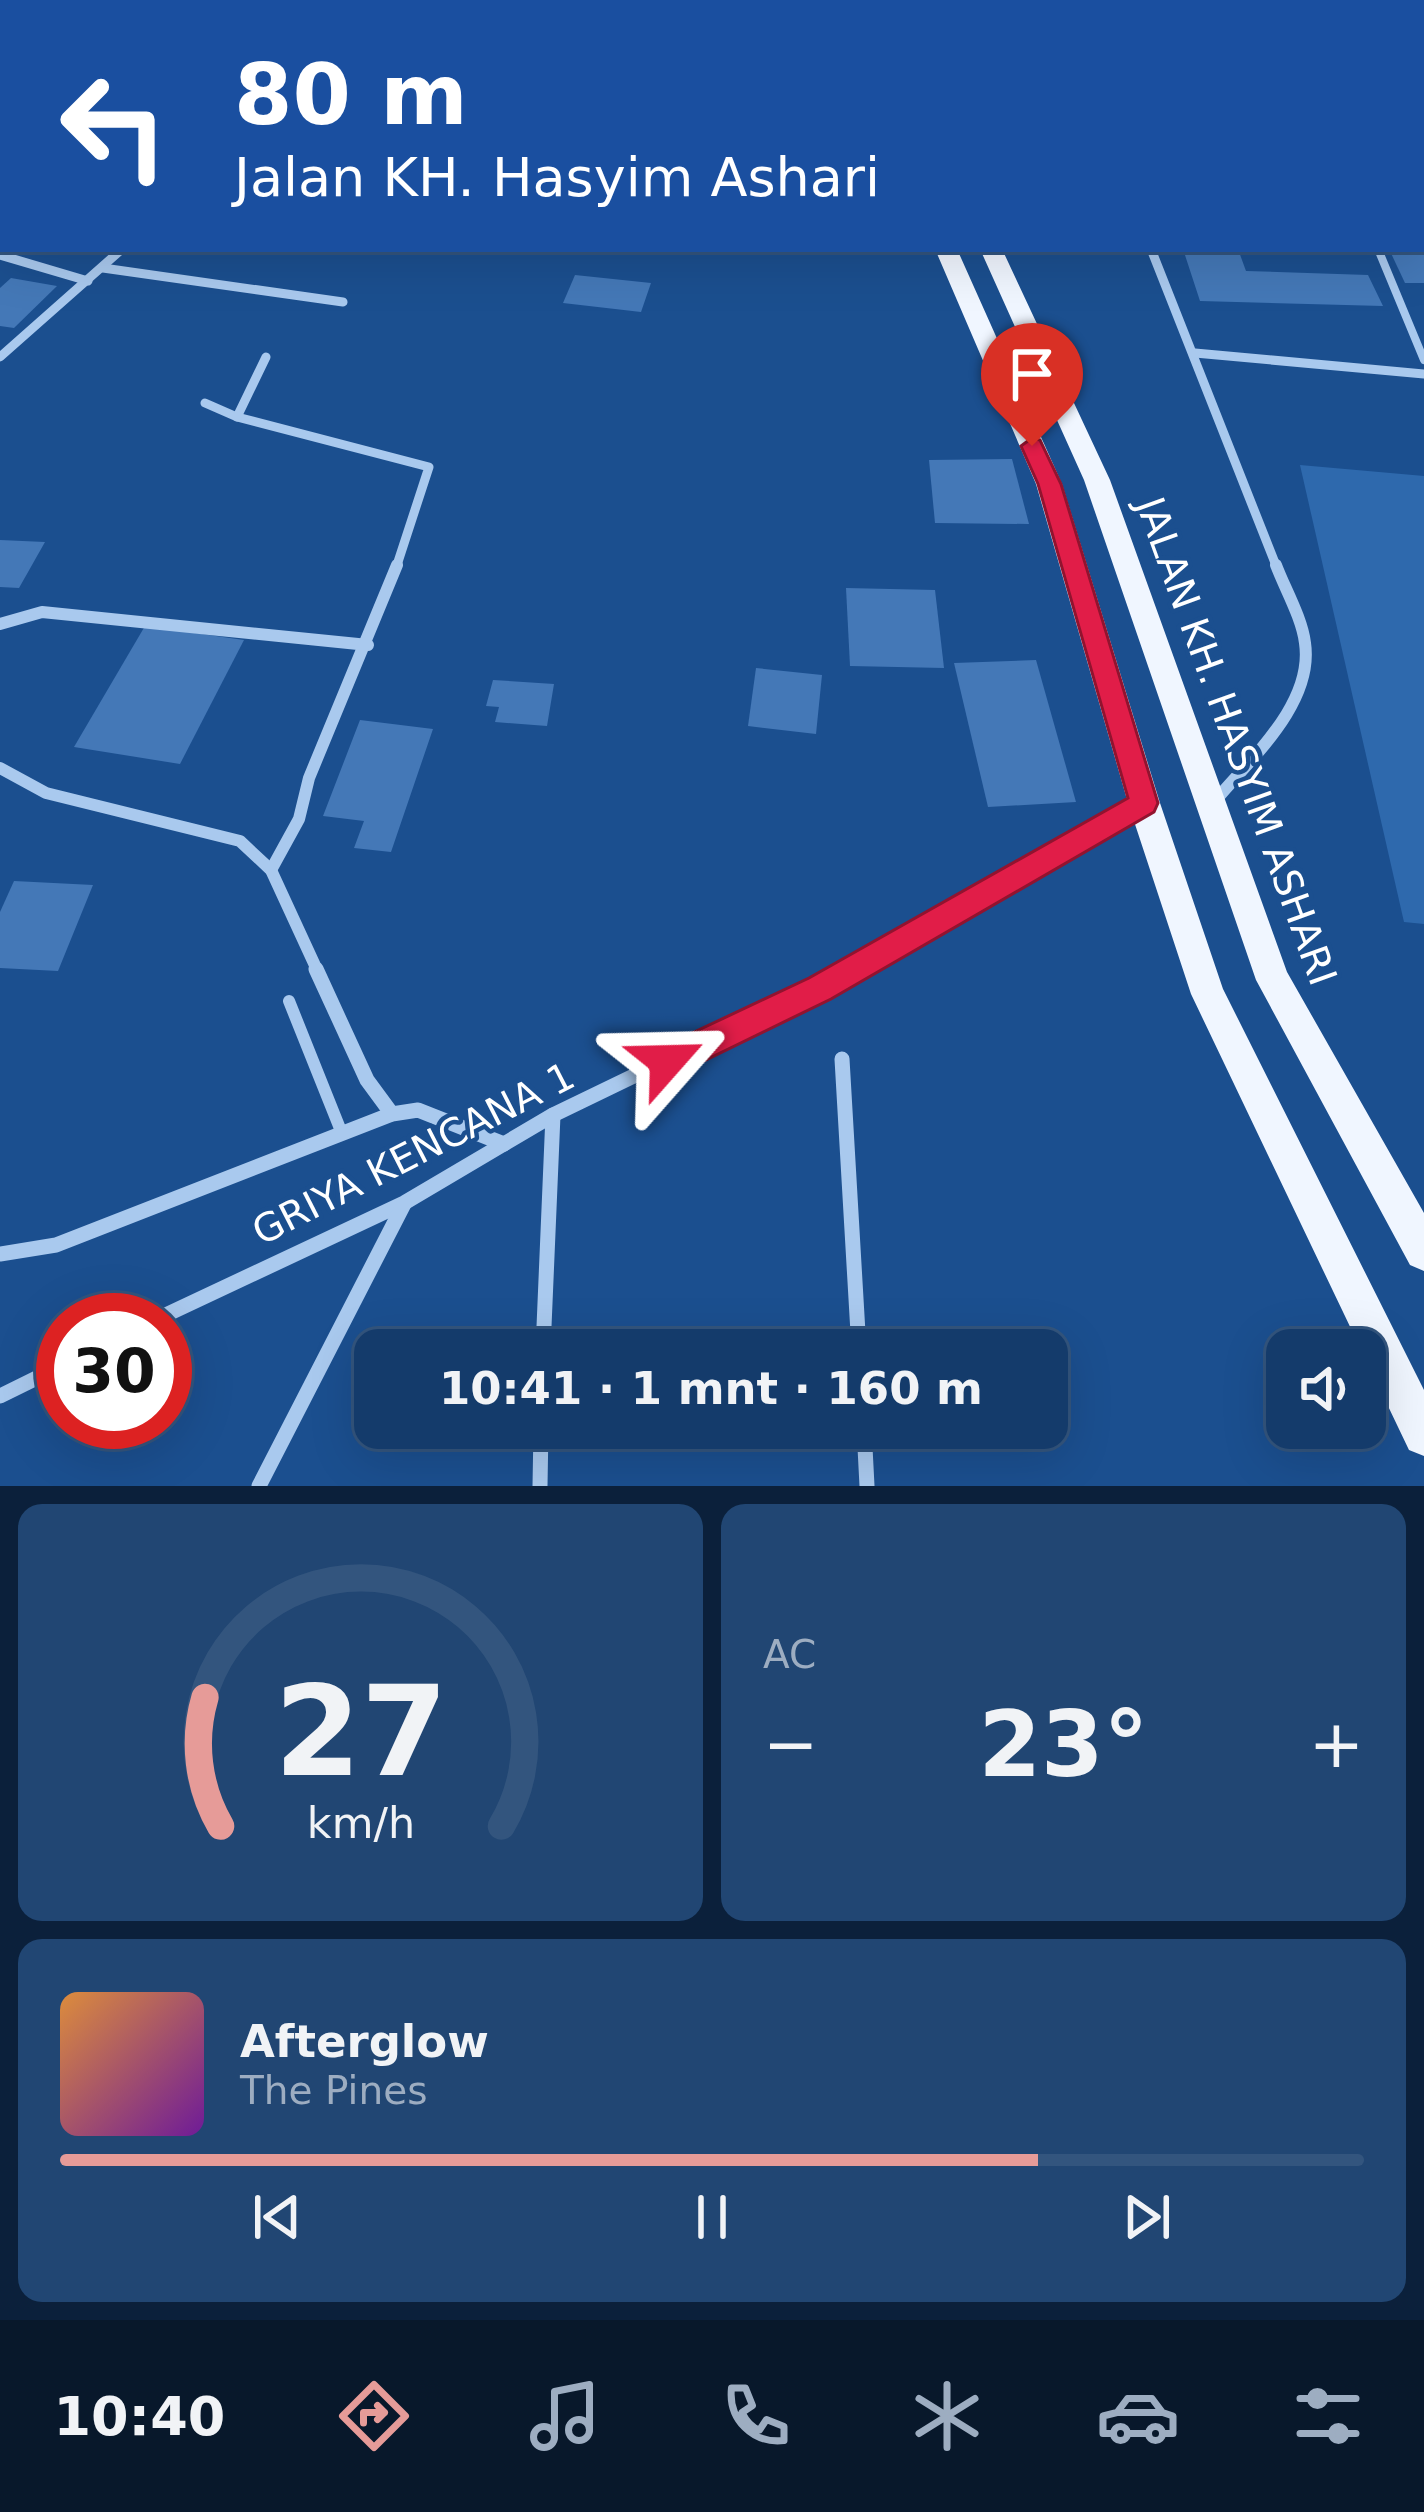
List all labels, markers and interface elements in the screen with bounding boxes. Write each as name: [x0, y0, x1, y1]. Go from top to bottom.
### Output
text: 80 m: [234, 46, 468, 144]
icon: left: [36, 48, 192, 204]
text: Jalan KH. Hasyim Ashari: [234, 146, 880, 209]
pin: [981, 323, 1083, 446]
icon: arrive: [999, 341, 1065, 407]
street label: JALAN KH. HASYIM ASHARI: [1126, 488, 1346, 991]
position arrow: [604, 998, 730, 1124]
street label: GRIYA KENCANA 1: [245, 1053, 582, 1254]
speed limit sign: 30: [36, 1293, 192, 1449]
map controls: [1266, 1329, 1386, 1449]
button: sound: [1266, 1329, 1386, 1449]
text: 10:41 · 1 mnt · 160 m: [439, 1362, 983, 1415]
text: AC: [763, 1632, 816, 1677]
text: 27: [274, 1659, 447, 1804]
text: 23°: [978, 1692, 1149, 1797]
text: −: [763, 1706, 818, 1783]
text: +: [1309, 1706, 1364, 1783]
text: km/h: [306, 1797, 415, 1847]
text: Afterglow: [240, 2015, 489, 2068]
text: The Pines: [240, 2068, 427, 2113]
icon: previous: [244, 2184, 310, 2250]
icon: pause: [679, 2184, 745, 2250]
icon: next: [1114, 2184, 1180, 2250]
icon: directions: [332, 2374, 416, 2458]
icon: music: [523, 2374, 607, 2458]
icon: phone: [714, 2374, 798, 2458]
icon: climate: [905, 2374, 989, 2458]
icon: car: [1096, 2374, 1180, 2458]
icon: filters: [1286, 2374, 1370, 2458]
text: 10:40: [53, 2385, 225, 2448]

